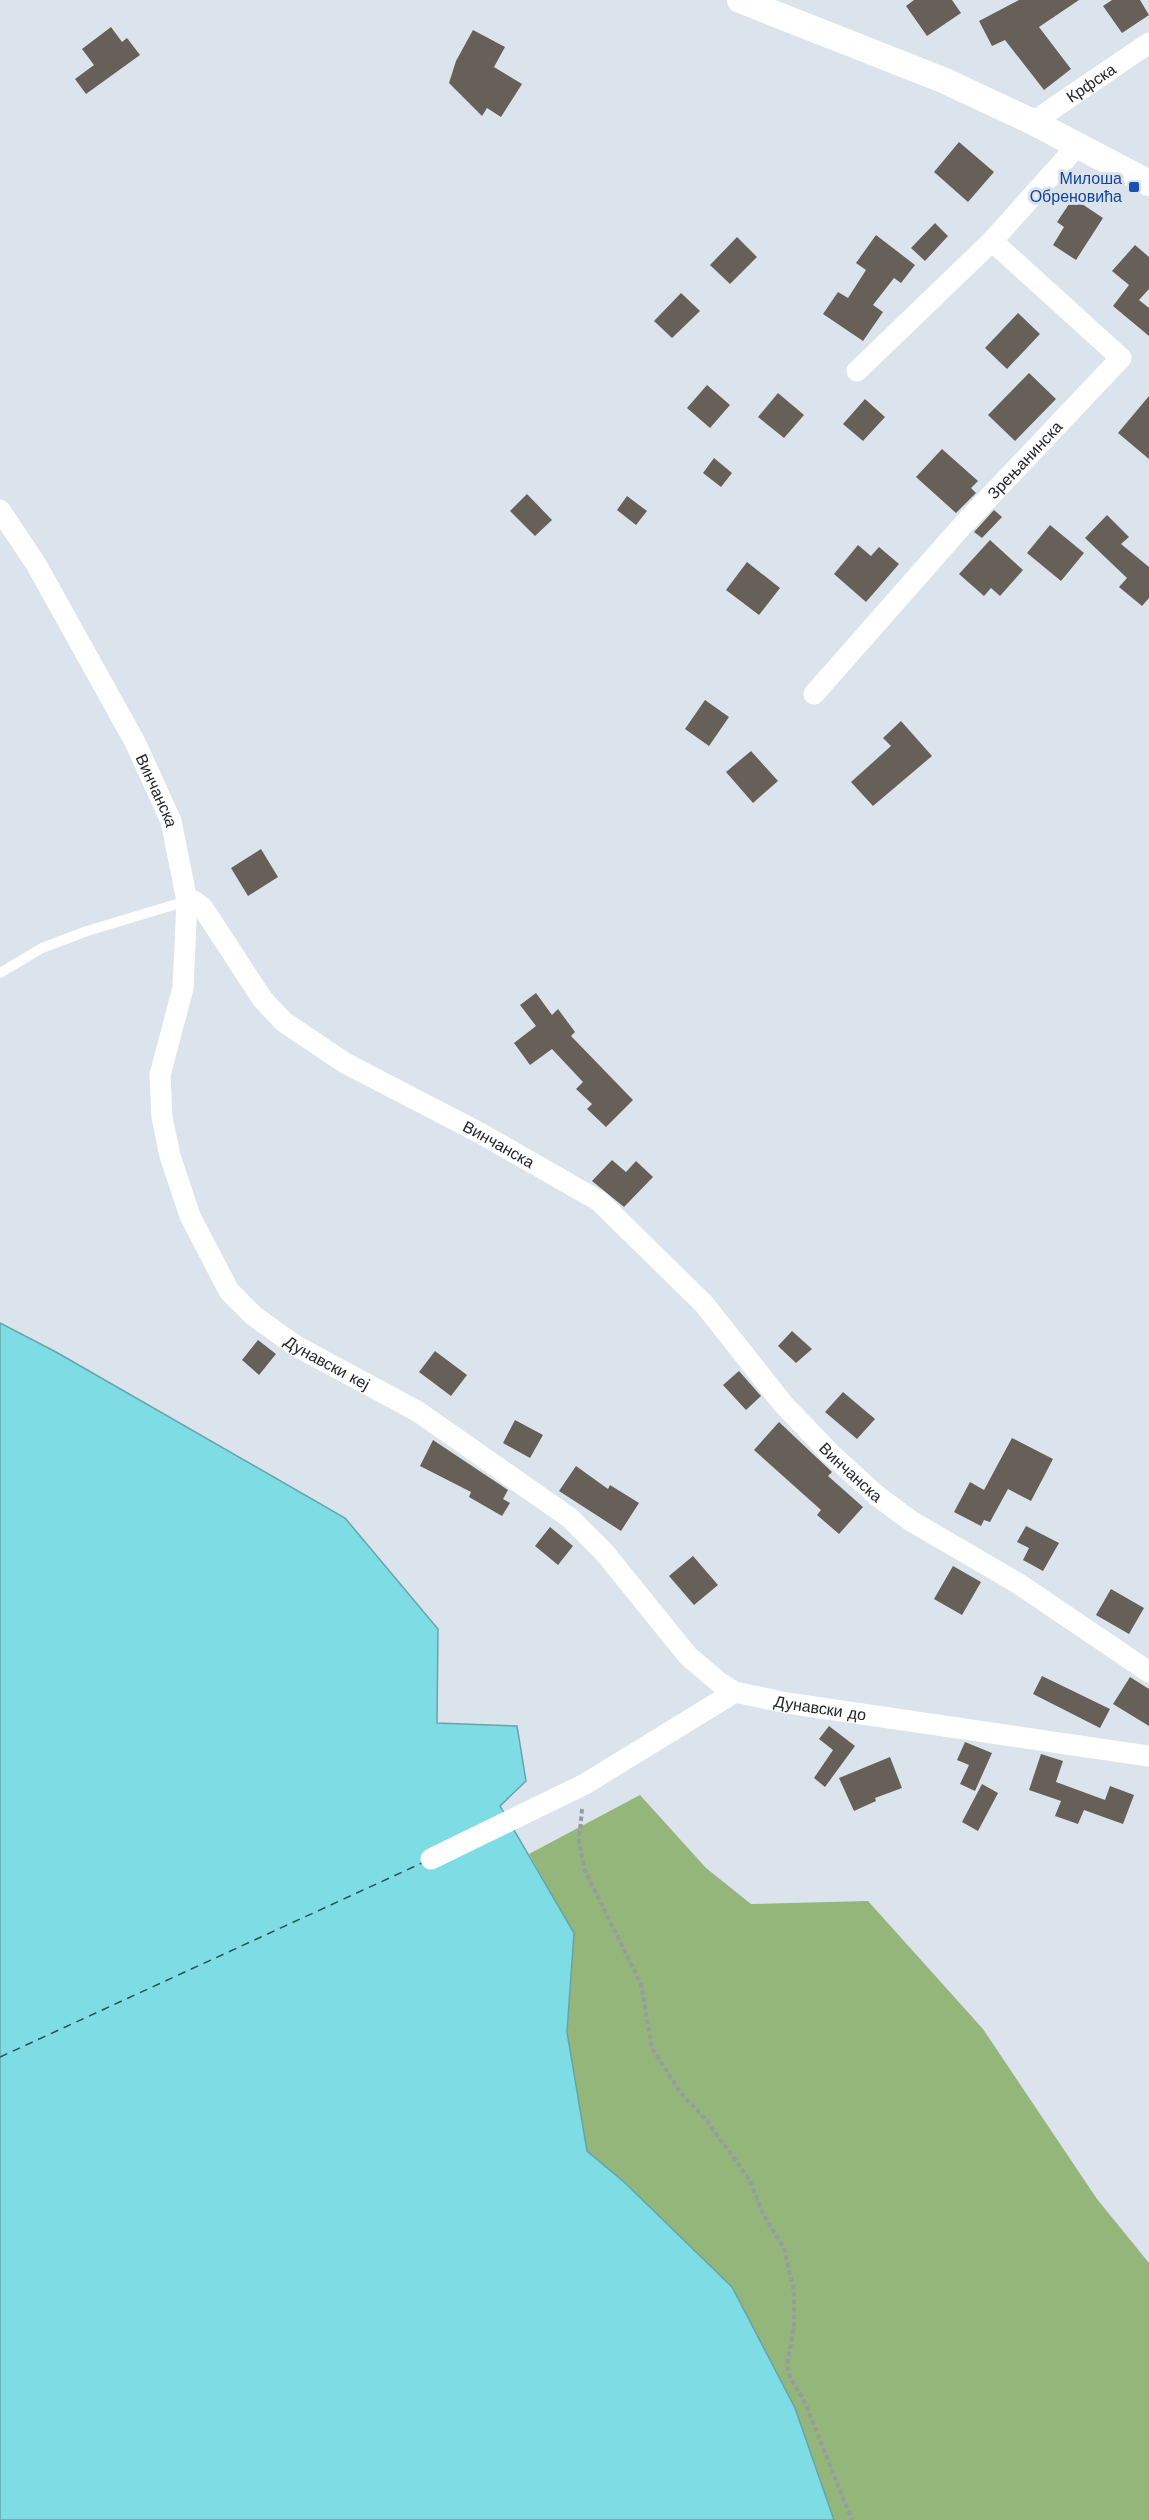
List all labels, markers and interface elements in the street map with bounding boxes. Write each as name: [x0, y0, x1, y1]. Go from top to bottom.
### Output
street label: Крфска: [1063, 59, 1119, 106]
place label: Милоша Обреновића: [1030, 169, 1122, 206]
marker: Милоша Обреновића: [1127, 180, 1141, 194]
street label: Зрењанинска: [983, 417, 1066, 503]
street label: Винчанска: [132, 751, 182, 829]
street label: Винчанска: [460, 1116, 538, 1172]
street label: Дунавски кеј: [281, 1331, 373, 1393]
street label: Винчанска: [815, 1438, 886, 1506]
street label: Дунавски до: [772, 1691, 868, 1724]

